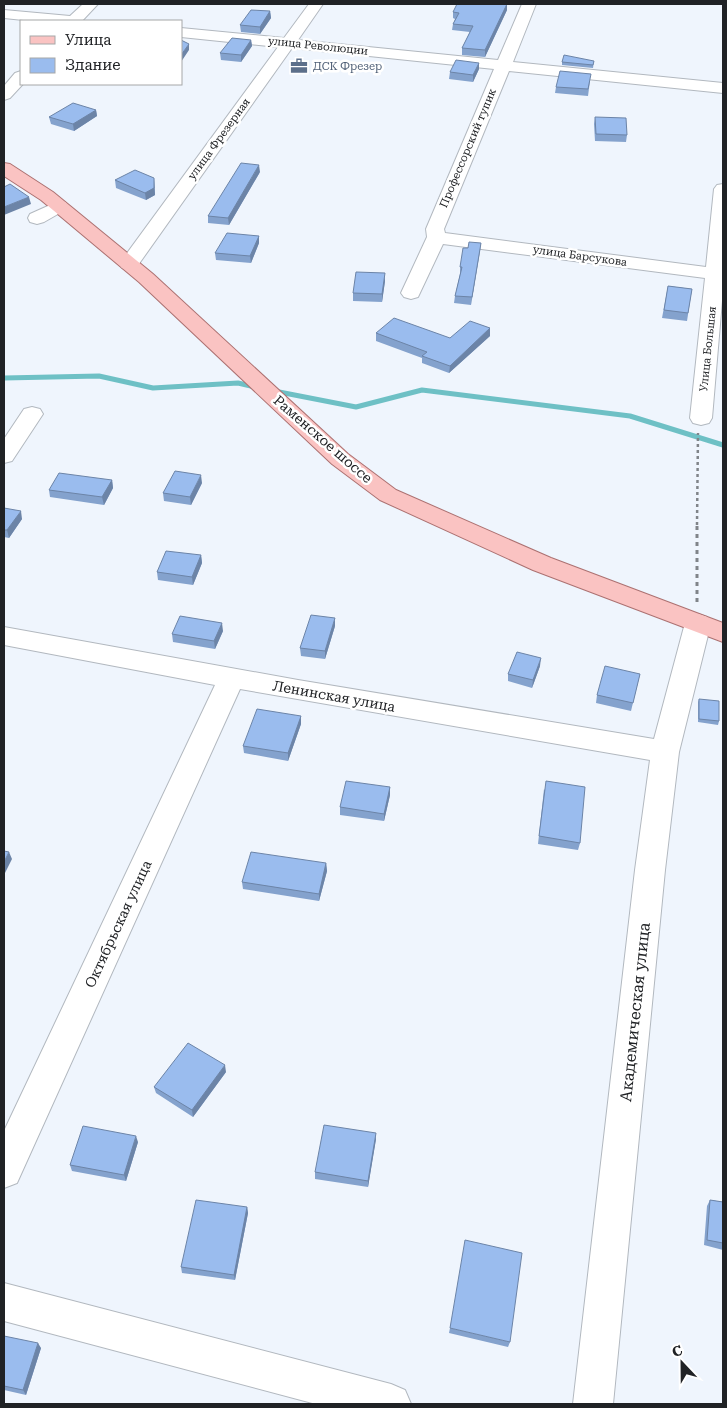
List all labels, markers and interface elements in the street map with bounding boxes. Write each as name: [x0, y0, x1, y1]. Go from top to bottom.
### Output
legend: [20, 20, 182, 85]
text: Улица: [65, 31, 111, 49]
street label: улица Революции: [267, 34, 369, 58]
text: Здание: [65, 56, 121, 74]
office icon: ДСК Фрезер: [289, 56, 309, 76]
place label: ДСК Фрезер: [313, 60, 382, 73]
street label: Профессорский тупик: [437, 86, 499, 210]
street label: улица Фрезерная: [185, 96, 253, 182]
street label: улица Барсукова: [532, 243, 628, 269]
street label: Улица Большая: [697, 306, 719, 392]
street label: Раменское шоссе: [271, 392, 376, 486]
street label: Ленинская улица: [271, 677, 397, 715]
street label: Октябрьская улица: [81, 857, 155, 990]
street label: Академическая улица: [616, 921, 654, 1103]
north arrow: [657, 1338, 707, 1388]
text: С: [670, 1342, 685, 1360]

